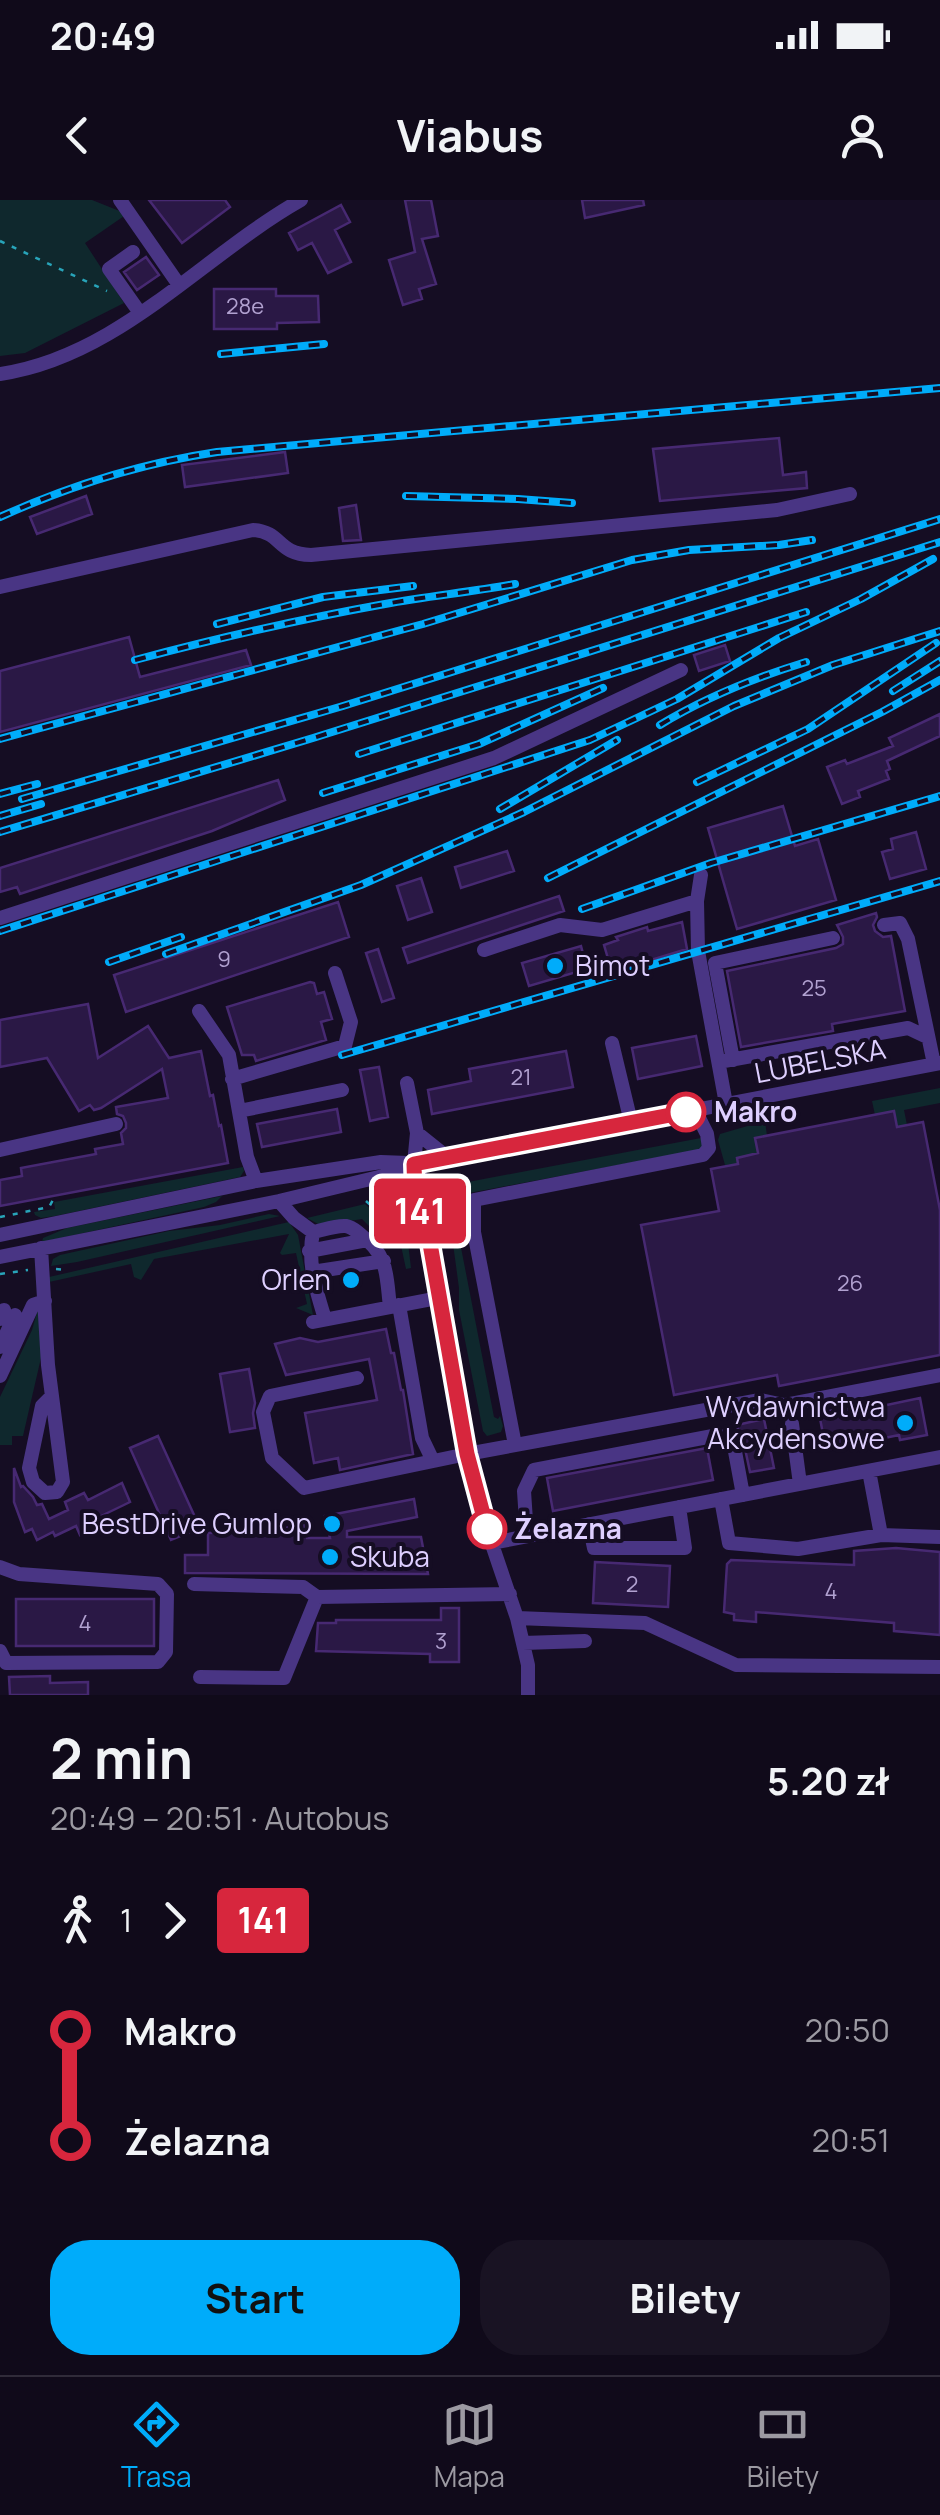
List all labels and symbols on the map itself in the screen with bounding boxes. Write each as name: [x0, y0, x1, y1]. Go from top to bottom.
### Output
house number: 28e: [226, 291, 264, 321]
house number: 9: [217, 944, 231, 974]
place label: Bimot: [575, 946, 650, 984]
marker: Bimot: [544, 955, 566, 977]
house number: 25: [801, 973, 827, 1003]
street label: LUBELSKA: [751, 1029, 889, 1091]
house number: 21: [510, 1062, 532, 1092]
place label: Makro: [714, 1092, 797, 1130]
marker: Makro: [667, 1093, 705, 1131]
line badge: 141: [362, 1178, 478, 1244]
place label: Orlen: [262, 1260, 331, 1298]
house number: 26: [837, 1268, 863, 1298]
marker: Orlen: [340, 1269, 362, 1291]
place label: Wydawnictwa Akcydensowe: [705, 1387, 885, 1457]
marker: Wydawnictwa Akcydensowe: [894, 1412, 916, 1434]
place label: BestDrive Gumlop: [82, 1504, 312, 1542]
place label: Żelazna: [514, 1509, 622, 1547]
marker: Żelazna: [468, 1510, 506, 1548]
marker: BestDrive Gumlop: [321, 1513, 343, 1535]
place label: Skuba: [350, 1537, 430, 1575]
marker: Skuba: [319, 1546, 341, 1568]
house number: 2: [626, 1569, 638, 1599]
house number: 4: [825, 1576, 837, 1606]
house number: 4: [79, 1608, 91, 1638]
house number: 3: [435, 1626, 447, 1656]

